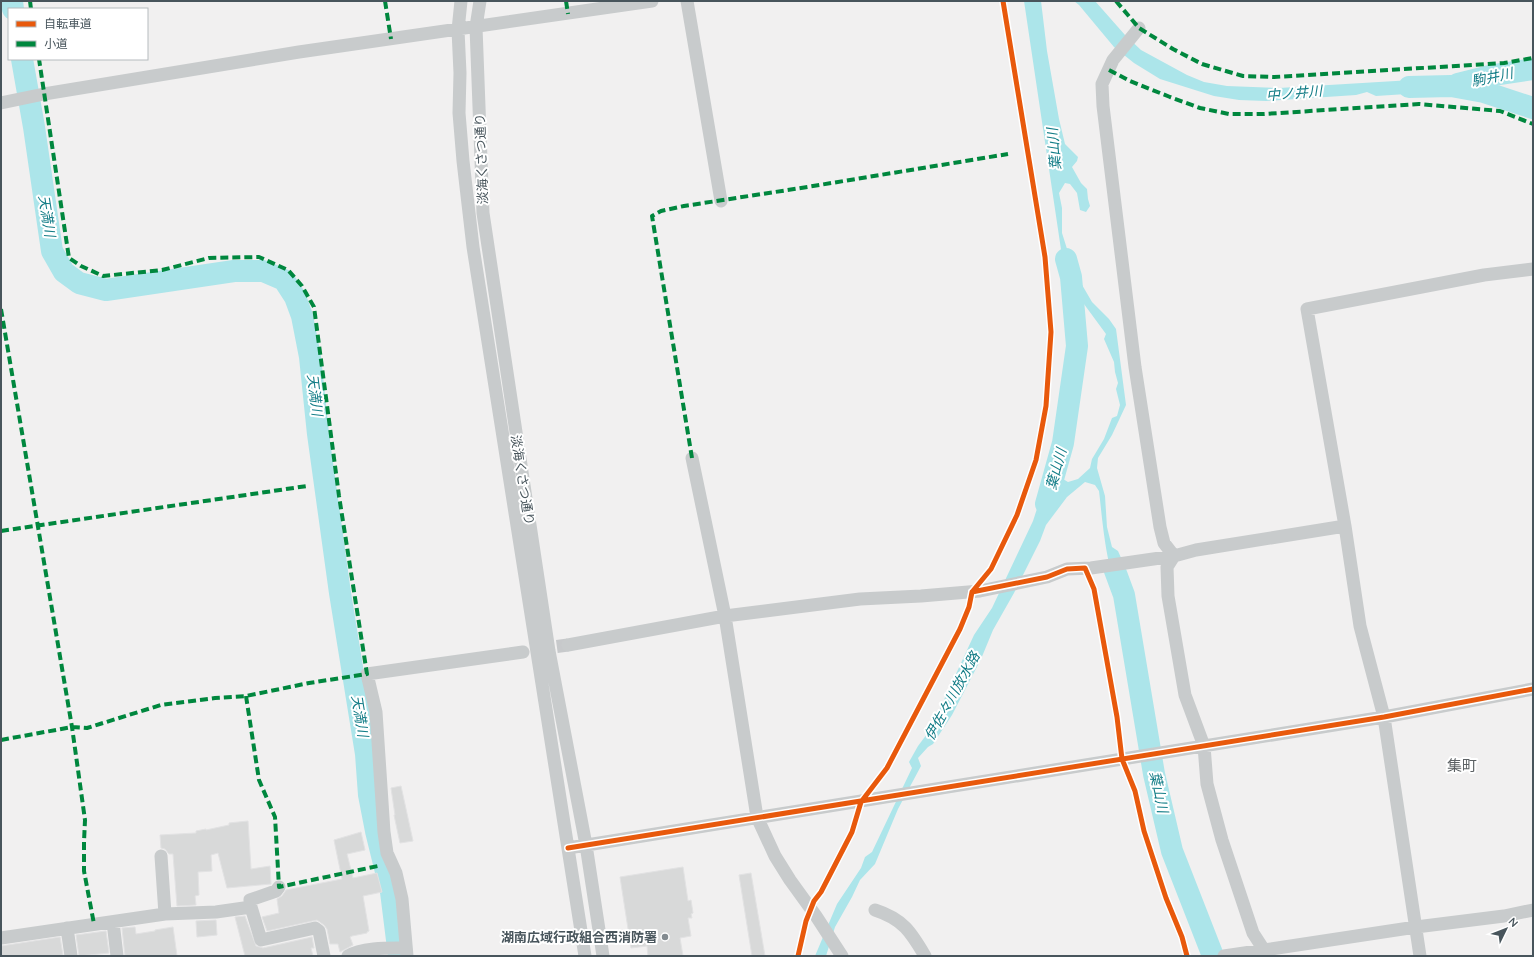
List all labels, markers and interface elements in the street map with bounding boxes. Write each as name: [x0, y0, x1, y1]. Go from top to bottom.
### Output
legend: [8, 8, 148, 60]
text: 自転車道: [44, 16, 92, 31]
text: 小道: [44, 36, 68, 51]
water label: 駒井川: [1470, 63, 1516, 90]
water label: 中ノ井川: [1265, 81, 1325, 104]
street label: 淡海くさつ通り: [471, 113, 491, 205]
water label: 葉山川: [1043, 125, 1065, 171]
water label: 天満川: [35, 194, 59, 240]
water label: 天満川: [304, 373, 327, 419]
street label: 淡海くさつ通り: [508, 434, 538, 526]
water label: 葉山川: [1042, 444, 1071, 492]
water label: 伊佐々川放水路: [920, 648, 984, 743]
water label: 天満川: [348, 694, 372, 740]
district label: 集町: [1447, 756, 1477, 775]
water label: 葉山川: [1146, 770, 1173, 816]
north arrow: [1486, 909, 1526, 949]
text: N: [1505, 914, 1521, 930]
place label: 湖南広域行政組合西消防署: [501, 929, 657, 945]
marker: 湖南広域行政組合西消防署: [660, 932, 670, 942]

